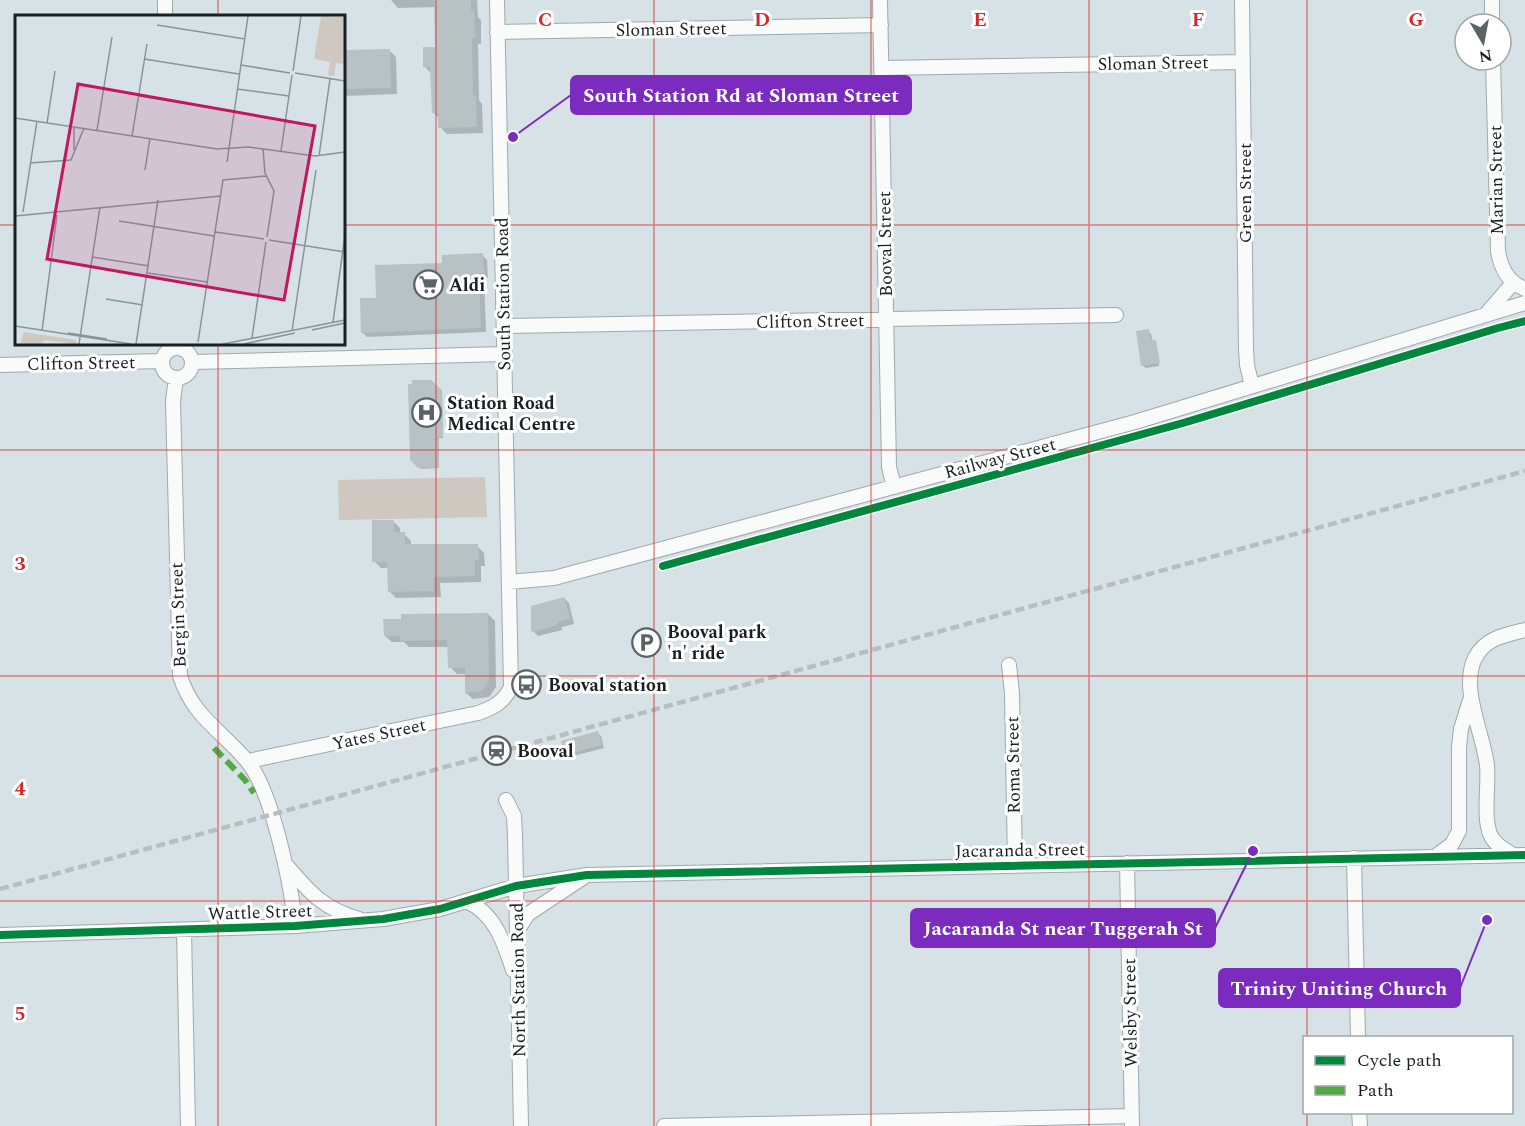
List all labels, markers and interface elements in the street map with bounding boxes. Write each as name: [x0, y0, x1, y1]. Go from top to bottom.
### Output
text: C: [538, 5, 552, 35]
text: D: [754, 5, 770, 35]
text: E: [973, 5, 987, 35]
text: F: [1192, 5, 1204, 35]
text: G: [1408, 5, 1424, 35]
north arrow: [1453, 12, 1513, 72]
inset map: [15, 15, 345, 345]
street label: Sloman Street: [615, 15, 727, 44]
text: N: [1477, 43, 1494, 69]
street label: Sloman Street: [1097, 49, 1209, 78]
callout: South Station Rd at Sloman Street: [571, 76, 911, 114]
text: South Station Rd at Sloman Street: [583, 81, 899, 111]
street label: Marian Street: [1482, 125, 1511, 235]
street label: Green Street: [1232, 143, 1259, 243]
street label: Booval Street: [871, 191, 900, 297]
street label: South Station Road: [489, 217, 518, 371]
supermarket icon: Aldi: [412, 269, 444, 301]
place label: Aldi: [449, 272, 485, 299]
street label: Clifton Street: [756, 307, 864, 336]
street label: Clifton Street: [27, 349, 135, 378]
place label: Station Road Medical Centre: [447, 390, 575, 438]
hospital icon: Station Road Medical Centre: [410, 397, 442, 429]
street label: Railway Street: [941, 431, 1059, 486]
text: 3: [14, 549, 26, 579]
street label: Bergin Street: [163, 562, 194, 668]
place label: Booval park 'n' ride: [667, 619, 767, 667]
parking icon: Booval park 'n' ride: [630, 626, 662, 658]
bus stop icon: Booval station: [511, 669, 543, 701]
place label: Booval station: [548, 672, 667, 699]
street label: Yates Street: [330, 711, 428, 758]
street label: Roma Street: [999, 716, 1028, 814]
station icon: Booval: [480, 735, 512, 767]
place label: Booval: [517, 738, 574, 765]
text: 4: [14, 774, 26, 804]
street label: Jacaranda Street: [955, 836, 1085, 865]
street label: Wattle Street: [207, 897, 313, 928]
street label: North Station Road: [504, 902, 533, 1058]
callout: Jacaranda St near Tuggerah St: [911, 909, 1215, 947]
text: Jacaranda St near Tuggerah St: [923, 914, 1203, 944]
street label: Welsby Street: [1116, 958, 1145, 1068]
callout: Trinity Uniting Church: [1219, 969, 1460, 1007]
text: Trinity Uniting Church: [1231, 974, 1447, 1004]
text: 5: [14, 999, 26, 1029]
legend: [1303, 1036, 1513, 1114]
text: Cycle path: [1357, 1047, 1442, 1074]
text: Path: [1357, 1077, 1394, 1104]

